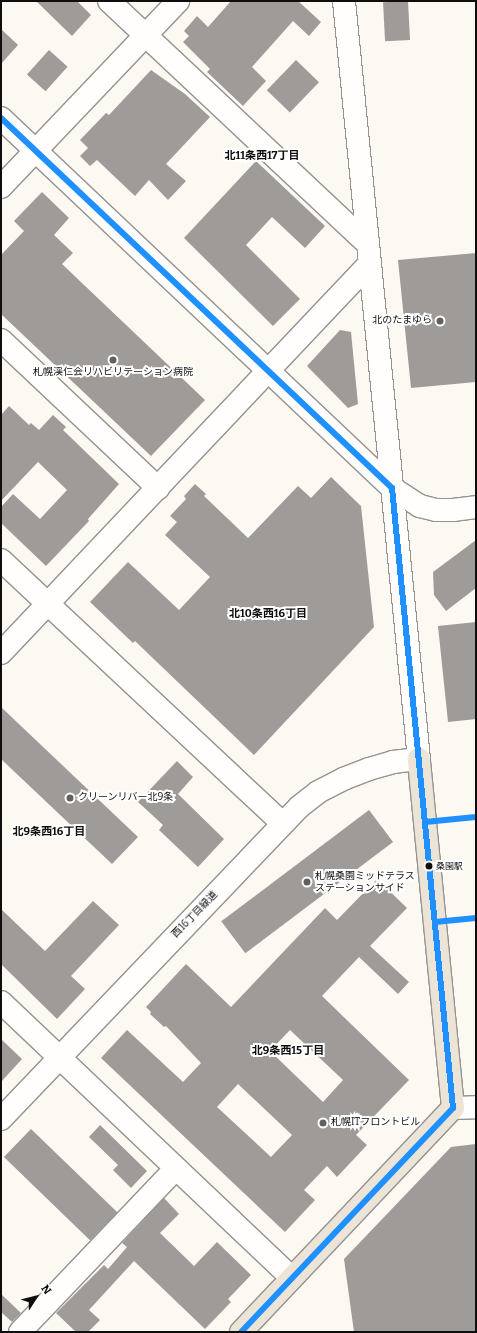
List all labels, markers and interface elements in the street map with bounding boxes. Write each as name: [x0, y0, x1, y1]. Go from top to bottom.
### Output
district label: 北11条西17丁目: [224, 149, 300, 163]
place label: 北のたまゆら: [372, 315, 432, 327]
marker: 北のたまゆら: [435, 316, 445, 326]
marker: 札幌渓仁会リハビリテーション病院: [107, 354, 119, 366]
place label: 札幌渓仁会リハビリテーション病院: [33, 367, 193, 379]
district label: 北10条西16丁目: [229, 607, 307, 621]
place label: クリーンリバー北9条: [78, 792, 174, 804]
marker: クリーンリバー北9条: [65, 793, 75, 803]
district label: 北9条西16丁目: [13, 825, 85, 839]
marker: 桑園駅: [424, 861, 434, 871]
place label: 桑園駅: [436, 861, 463, 871]
place label: 札幌桑園ミッドテラス ステーションサイド: [315, 870, 415, 894]
marker: 札幌桑園ミッドテラス ステーションサイド: [302, 877, 312, 887]
street label: 西16丁目緑道: [170, 889, 220, 941]
district label: 北9条西15丁目: [252, 1044, 324, 1058]
place label: 札幌ITフロントビル: [331, 1117, 420, 1129]
marker: 札幌ITフロントビル: [318, 1118, 328, 1128]
north arrow: [16, 1277, 56, 1317]
text: N: [38, 1282, 54, 1297]

